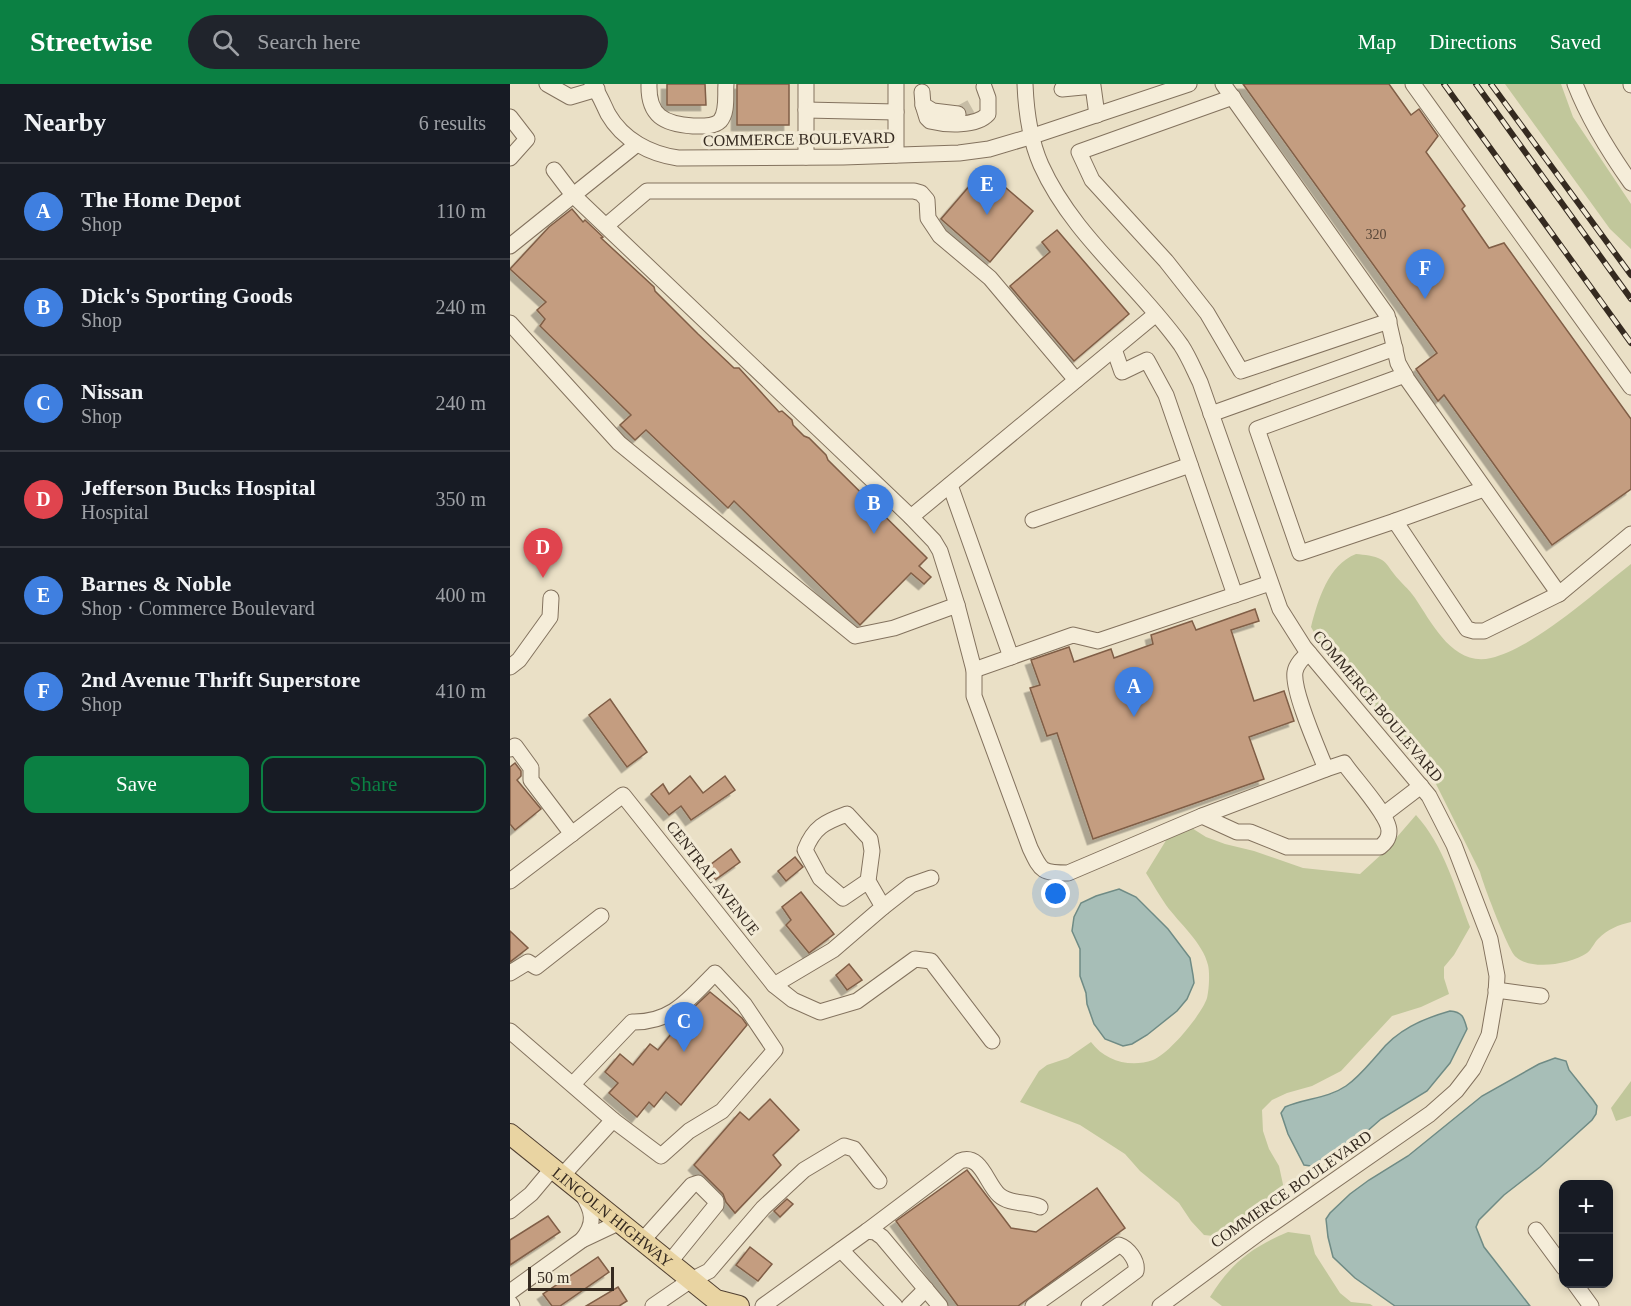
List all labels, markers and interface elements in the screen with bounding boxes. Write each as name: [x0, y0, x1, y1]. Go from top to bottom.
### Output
search box: [188, 15, 608, 69]
text: Streetwise: [30, 26, 152, 57]
icon: search: [209, 26, 242, 59]
text: Search here: [257, 29, 361, 54]
text: Map: [1358, 30, 1396, 54]
text: Directions: [1429, 30, 1517, 54]
text: Saved: [1550, 30, 1601, 54]
text: Nearby: [24, 108, 106, 137]
text: 6 results: [419, 112, 486, 134]
street label: COMMERCE BOULEVARD: [703, 129, 895, 149]
pin: E: [968, 166, 1006, 215]
text: The Home Depot: [81, 187, 241, 212]
text: A: [36, 200, 51, 222]
text: 110 m: [436, 200, 486, 222]
text: Shop: [81, 213, 122, 235]
house number: 320: [1366, 227, 1387, 242]
pin: F: [1406, 250, 1444, 299]
text: Dick's Sporting Goods: [81, 283, 293, 308]
text: B: [37, 296, 50, 318]
text: 240 m: [435, 296, 486, 318]
text: Shop: [81, 309, 122, 331]
text: Nissan: [81, 379, 143, 404]
text: C: [36, 392, 51, 414]
text: 240 m: [435, 392, 486, 414]
text: Shop: [81, 405, 122, 427]
text: Jefferson Bucks Hospital: [81, 475, 316, 500]
pin: B: [854, 484, 894, 534]
text: D: [36, 488, 51, 510]
text: 350 m: [435, 488, 486, 510]
text: Hospital: [81, 501, 149, 523]
pin: D: [524, 528, 562, 578]
text: Barnes & Noble: [81, 571, 231, 596]
text: E: [37, 584, 50, 606]
text: 400 m: [435, 584, 486, 606]
text: Shop · Commerce Boulevard: [81, 597, 315, 619]
street label: COMMERCE BOULEVARD: [1310, 627, 1446, 785]
text: 2nd Avenue Thrift Superstore: [81, 667, 360, 692]
pin: A: [1114, 668, 1154, 717]
text: F: [37, 680, 50, 702]
text: 410 m: [435, 680, 486, 702]
text: Shop: [81, 693, 122, 715]
button: Save: [24, 756, 249, 813]
button: Share: [261, 756, 486, 813]
street label: CENTRAL AVENUE: [663, 818, 763, 938]
your location: [1041, 879, 1070, 908]
pin: C: [664, 1002, 704, 1052]
street label: COMMERCE BOULEVARD: [1207, 1127, 1375, 1251]
street label: LINCOLN HIGHWAY: [549, 1163, 677, 1271]
map controls: [1559, 1180, 1613, 1288]
button: +: [1559, 1180, 1613, 1234]
button: −: [1559, 1234, 1613, 1288]
scale bar: [528, 1264, 614, 1292]
text: 50 m: [537, 1269, 569, 1286]

